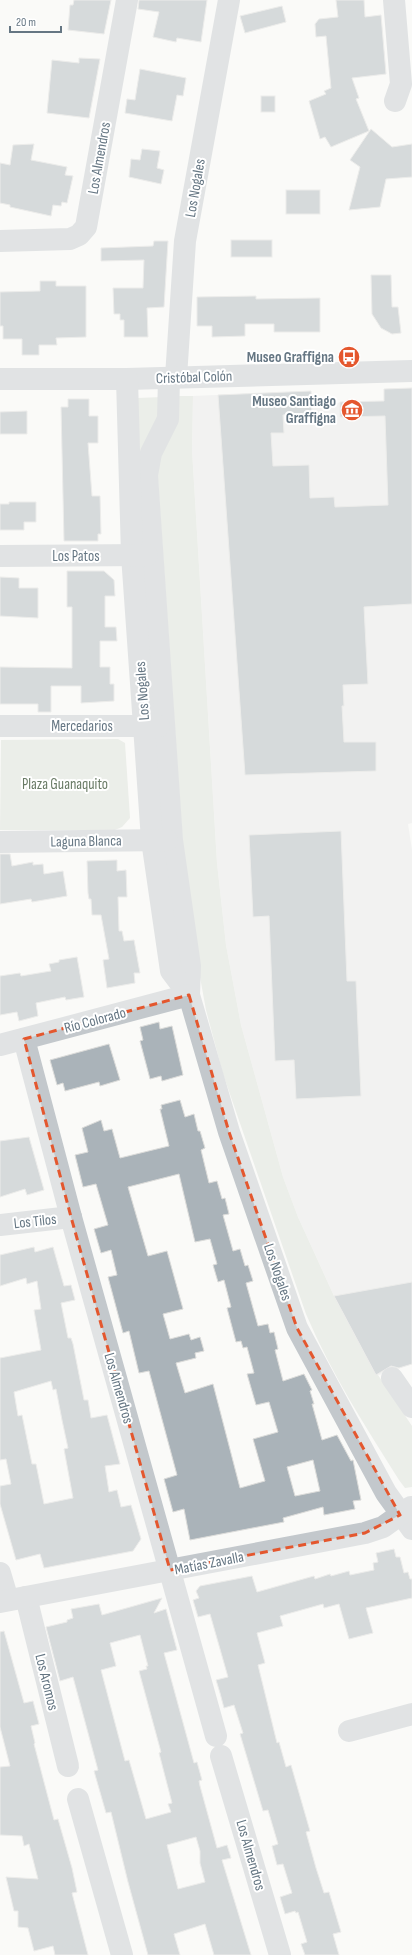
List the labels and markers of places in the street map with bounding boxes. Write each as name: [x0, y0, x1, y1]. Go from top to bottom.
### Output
bus stop icon: Museo Graffigna: [336, 344, 362, 370]
place label: Museo Graffigna: [247, 348, 334, 367]
place label: Museo Santiago Graffigna: [252, 392, 336, 428]
museum icon: Museo Santiago Graffigna: [339, 397, 365, 423]

